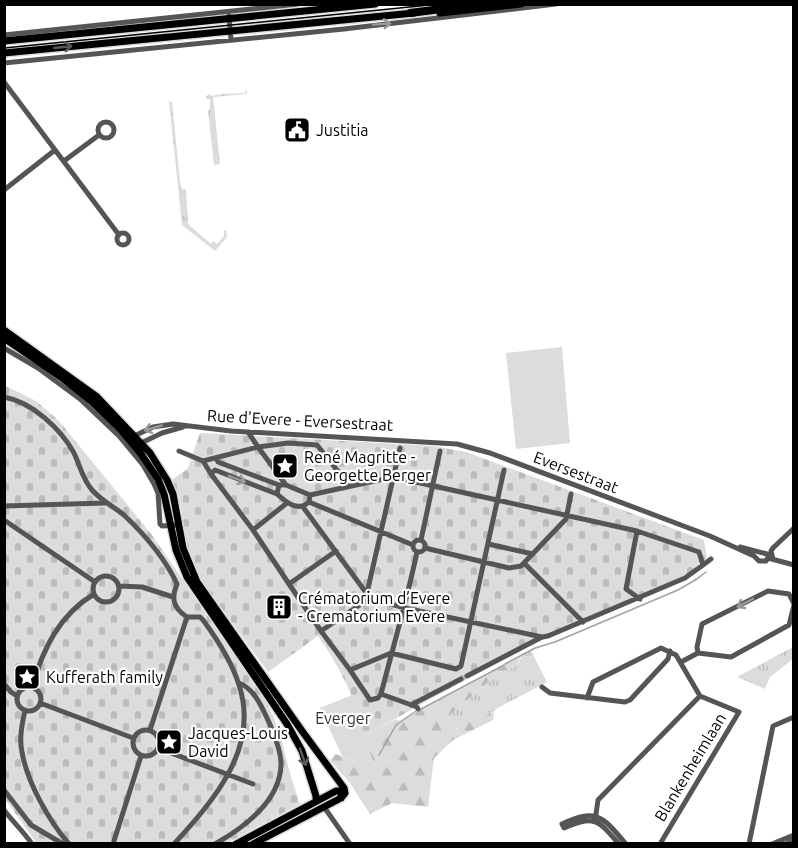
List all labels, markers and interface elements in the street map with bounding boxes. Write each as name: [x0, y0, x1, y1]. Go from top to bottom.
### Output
one-way arrow: [372, 18, 392, 29]
one-way arrow: [52, 41, 72, 52]
public building icon: Justitia: [282, 115, 312, 145]
place label: Justitia: [316, 121, 369, 139]
street label: Rue d'Evere - Eversestraat: [207, 406, 394, 434]
one-way arrow: [144, 423, 163, 434]
place label: René Magritte - Georgette Berger: [304, 448, 431, 484]
street label: Eversestraat: [531, 448, 622, 497]
place icon: René Magritte - Georgette Berger: [270, 451, 300, 481]
one-way arrow: [227, 474, 246, 485]
place label: Crématorium d’Evere - Crematorium Evere: [298, 589, 450, 625]
building icon: Crématorium d’Evere - Crematorium Evere: [264, 592, 294, 622]
one-way arrow: [737, 597, 754, 609]
place icon: Kufferath family: [12, 662, 42, 692]
place label: Kufferath family: [46, 668, 163, 686]
park label: Everger: [315, 709, 371, 727]
street label: Blankenheimlaan: [651, 710, 729, 824]
place label: Jacques-Louis David: [188, 724, 288, 760]
place icon: Jacques-Louis David: [154, 727, 184, 757]
one-way arrow: [299, 747, 310, 766]

